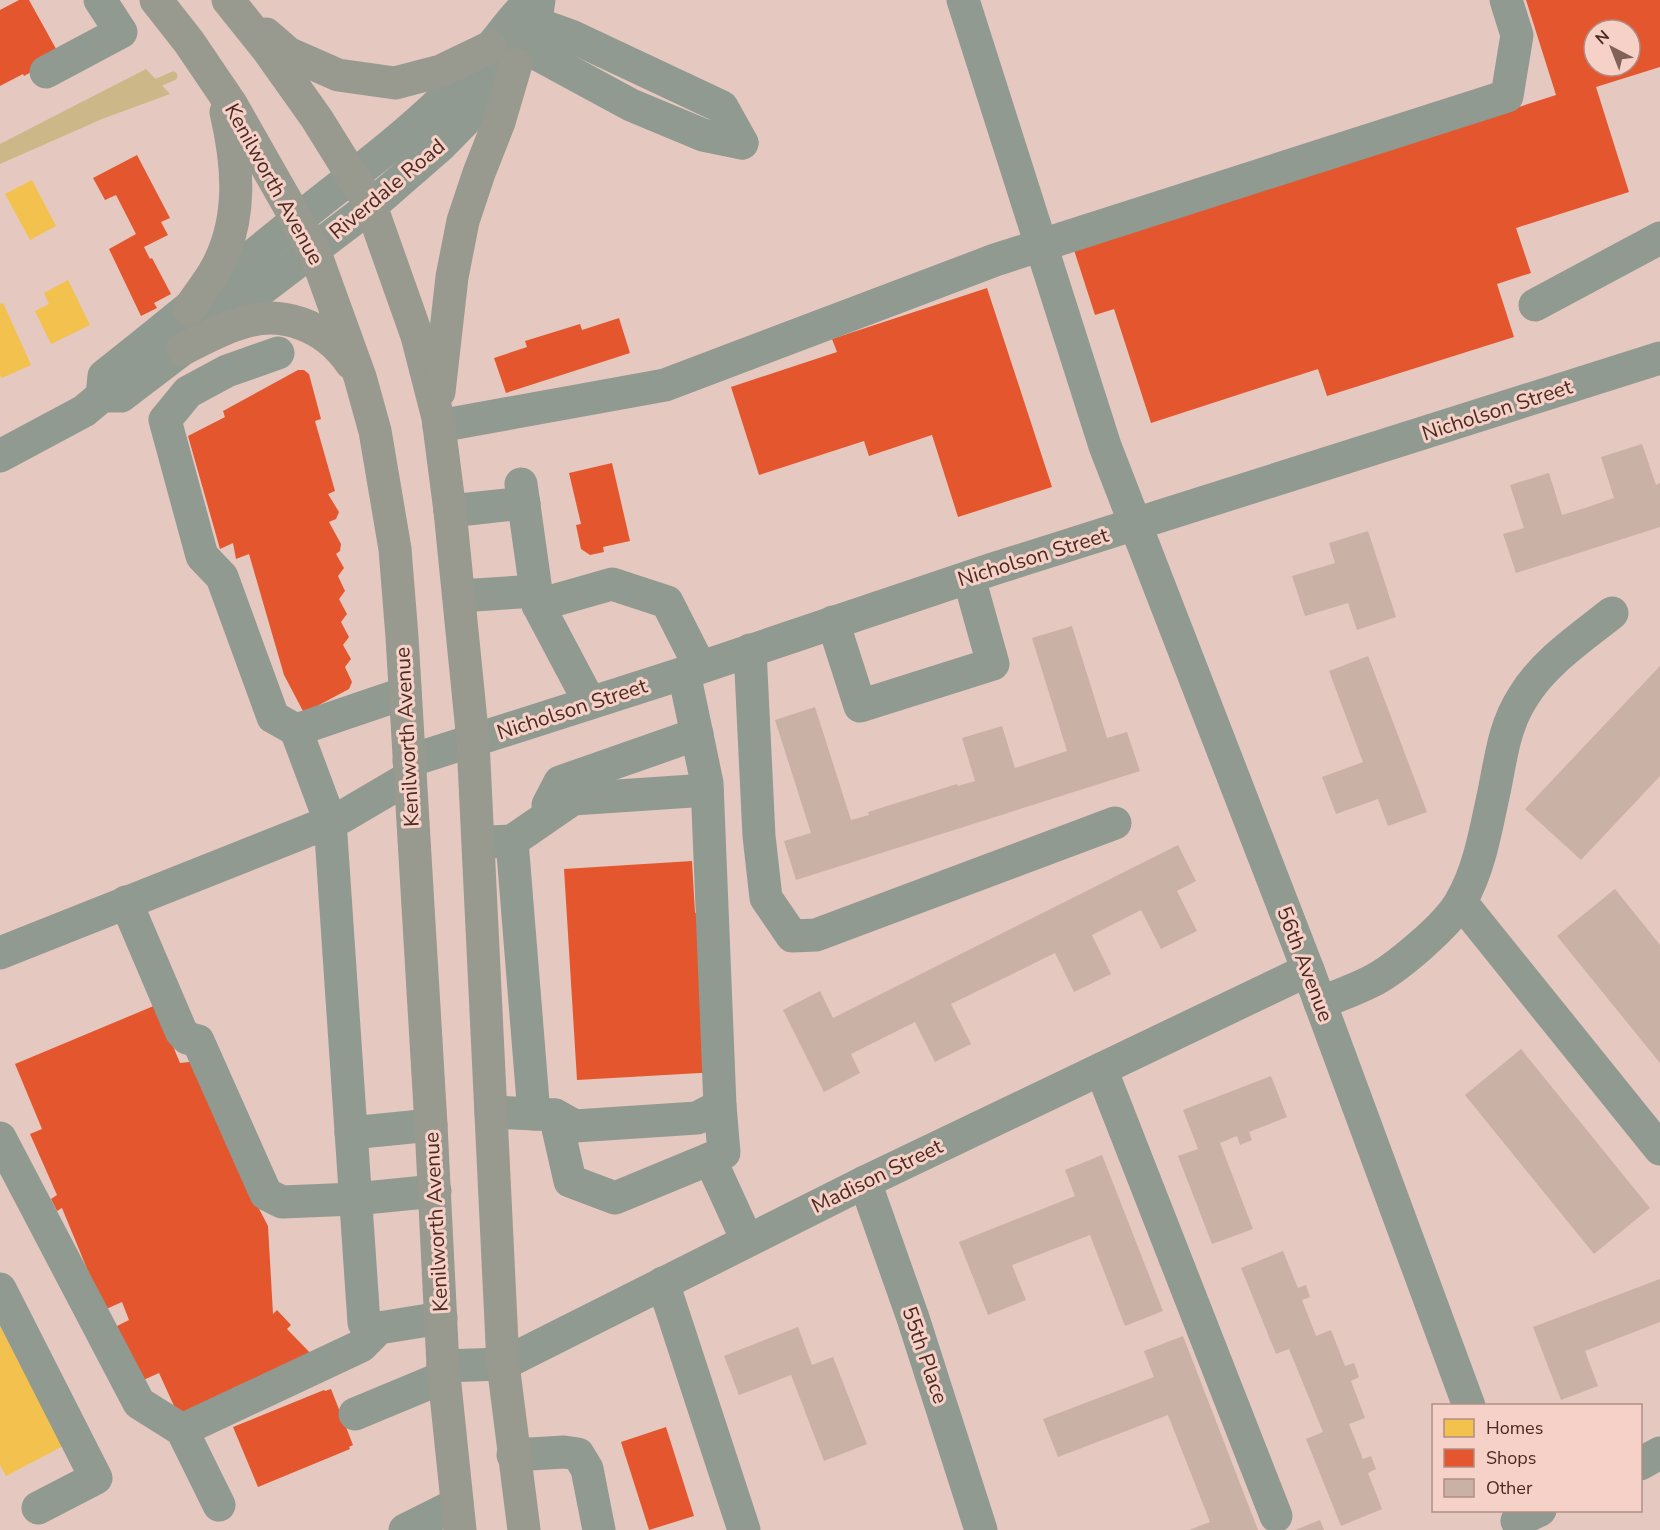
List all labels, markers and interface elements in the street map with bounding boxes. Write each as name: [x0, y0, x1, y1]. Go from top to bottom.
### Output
north arrow: [1582, 18, 1642, 78]
text: N: [1591, 25, 1614, 50]
street label: Kenilworth Avenue: [218, 98, 330, 270]
street label: Riverdale Road: [323, 132, 451, 246]
street label: Nicholson Street: [1418, 372, 1576, 447]
street label: Nicholson Street: [954, 521, 1112, 593]
street label: Kenilworth Avenue: [388, 646, 426, 828]
street label: Nicholson Street: [493, 671, 651, 746]
street label: 56th Avenue: [1270, 902, 1340, 1026]
street label: Kenilworth Avenue: [417, 1131, 455, 1313]
street label: Madison Street: [807, 1132, 948, 1220]
street label: 55th Place: [895, 1303, 955, 1407]
legend: [1432, 1404, 1642, 1512]
text: Homes: [1486, 1416, 1543, 1440]
text: Shops: [1486, 1446, 1536, 1470]
text: Other: [1486, 1476, 1533, 1500]

